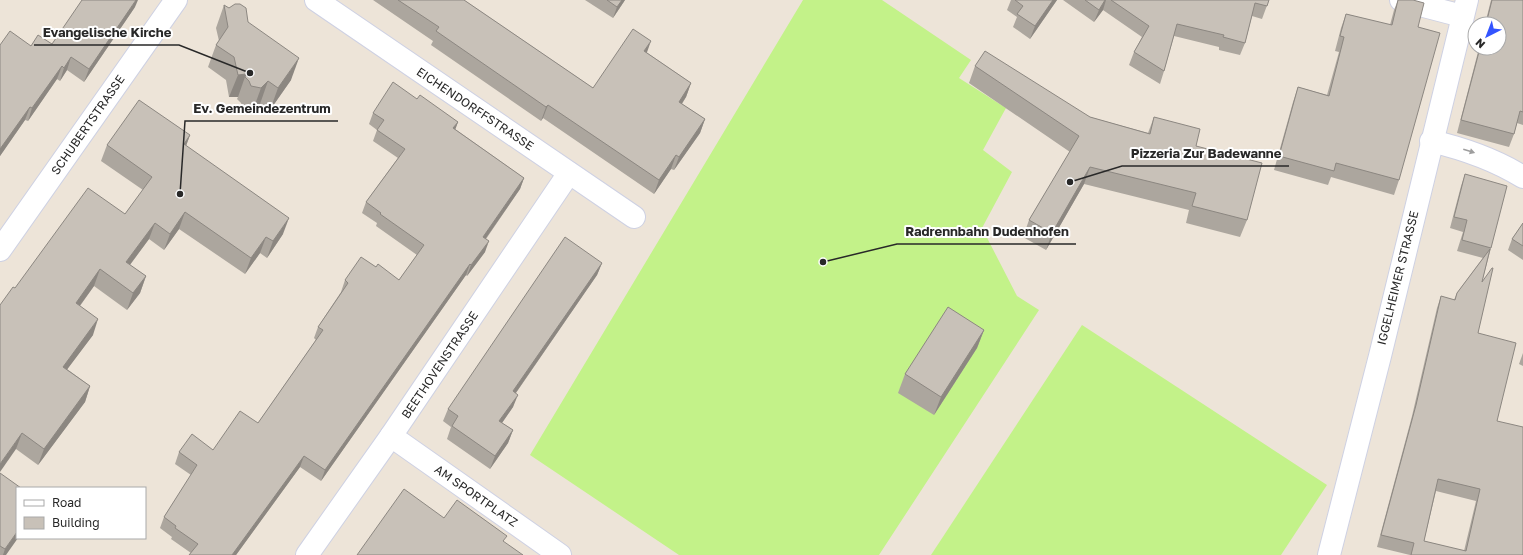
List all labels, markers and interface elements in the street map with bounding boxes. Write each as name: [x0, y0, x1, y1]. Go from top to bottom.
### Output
north arrow: [1467, 16, 1507, 56]
callout: Evangelische Kirche: [34, 20, 179, 45]
text: Evangelische Kirche: [43, 24, 172, 40]
text: N: [1473, 36, 1487, 51]
street label: EICHENDORFFSTRASSE: [414, 64, 537, 153]
street label: SCHUBERTSTRASSE: [48, 72, 128, 177]
callout: Ev. Gemeindezentrum: [185, 96, 338, 121]
text: Ev. Gemeindezentrum: [193, 100, 331, 116]
callout: Pizzeria Zur Badewanne: [1122, 141, 1289, 166]
text: Pizzeria Zur Badewanne: [1131, 145, 1282, 161]
one-way arrow: [1463, 148, 1475, 154]
street label: IGGELHEIMER STRASSE: [1374, 209, 1421, 346]
callout: Radrennbahn Dudenhofen: [897, 219, 1076, 244]
text: Radrennbahn Dudenhofen: [905, 223, 1069, 239]
street label: BEETHOVENSTRASSE: [398, 308, 481, 421]
street label: AM SPORTPLATZ: [432, 461, 521, 530]
legend: [16, 487, 146, 539]
text: Road: [52, 495, 81, 510]
text: Building: [52, 515, 100, 530]

